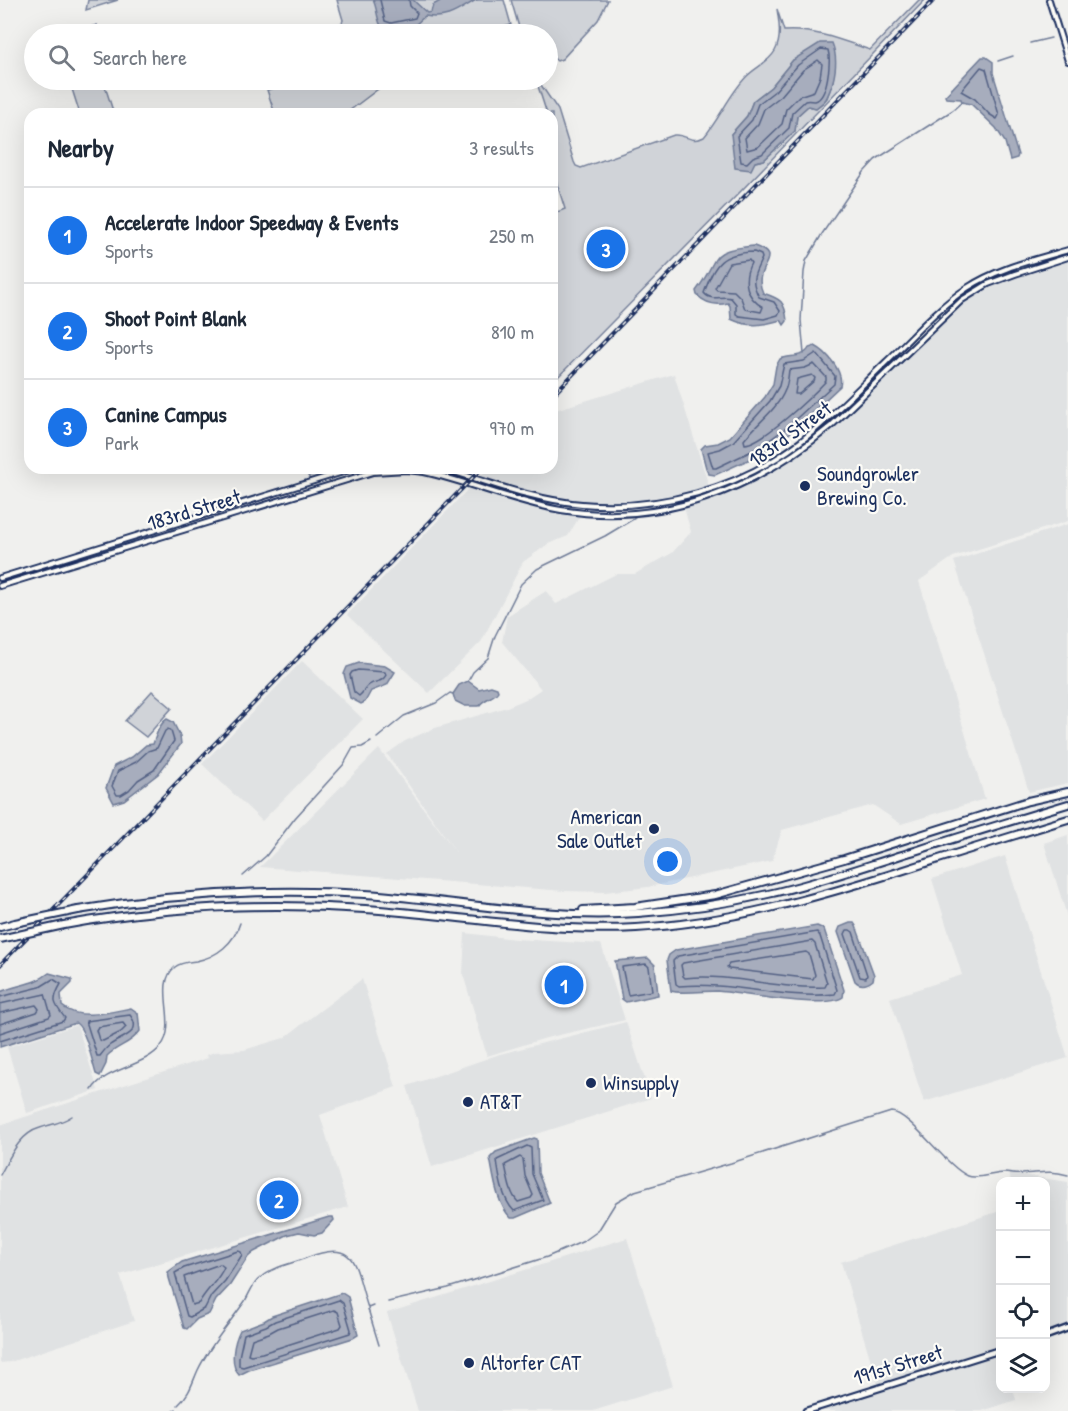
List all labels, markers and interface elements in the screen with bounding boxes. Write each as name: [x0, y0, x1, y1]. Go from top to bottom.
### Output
search box: [24, 24, 558, 90]
icon: search: [45, 41, 78, 74]
text: Search here: [93, 42, 187, 72]
text: Nearby: [48, 130, 114, 165]
text: 3 results: [469, 134, 534, 161]
text: Accelerate Indoor Speedway & Events: [105, 207, 398, 237]
text: 1: [64, 222, 71, 249]
text: 250 m: [489, 222, 534, 249]
pin: 3: [586, 226, 626, 272]
text: Sports: [105, 237, 153, 264]
text: Shoot Point Blank: [105, 303, 246, 333]
text: 2: [63, 318, 72, 345]
text: 810 m: [491, 318, 534, 345]
text: Sports: [105, 333, 153, 360]
street label: 183rd Street: [742, 393, 838, 474]
text: Canine Campus: [105, 399, 227, 429]
text: 3: [63, 414, 72, 441]
text: 970 m: [490, 414, 534, 441]
text: Park: [105, 429, 138, 456]
place label: Soundgrowler Brewing Co.: [817, 459, 919, 512]
marker: Soundgrowler Brewing Co.: [798, 479, 812, 493]
street label: 183rd Street: [144, 481, 245, 537]
place label: American Sale Outlet: [557, 802, 643, 855]
marker: American Sale Outlet: [647, 822, 661, 836]
your location: [653, 847, 682, 876]
pin: 1: [544, 962, 584, 1008]
place label: Winsupply: [603, 1068, 679, 1097]
marker: Winsupply: [584, 1076, 598, 1090]
place label: AT&T: [480, 1087, 522, 1116]
marker: AT&T: [461, 1095, 475, 1109]
map controls: [996, 1177, 1050, 1393]
button: +: [996, 1177, 1050, 1231]
pin: 2: [260, 1178, 298, 1222]
button: −: [996, 1231, 1050, 1285]
button: locate: [996, 1285, 1050, 1339]
street label: 191st Street: [850, 1337, 947, 1392]
button: layers: [996, 1339, 1050, 1393]
place label: Altorfer CAT: [481, 1348, 582, 1377]
marker: Altorfer CAT: [462, 1356, 476, 1370]

